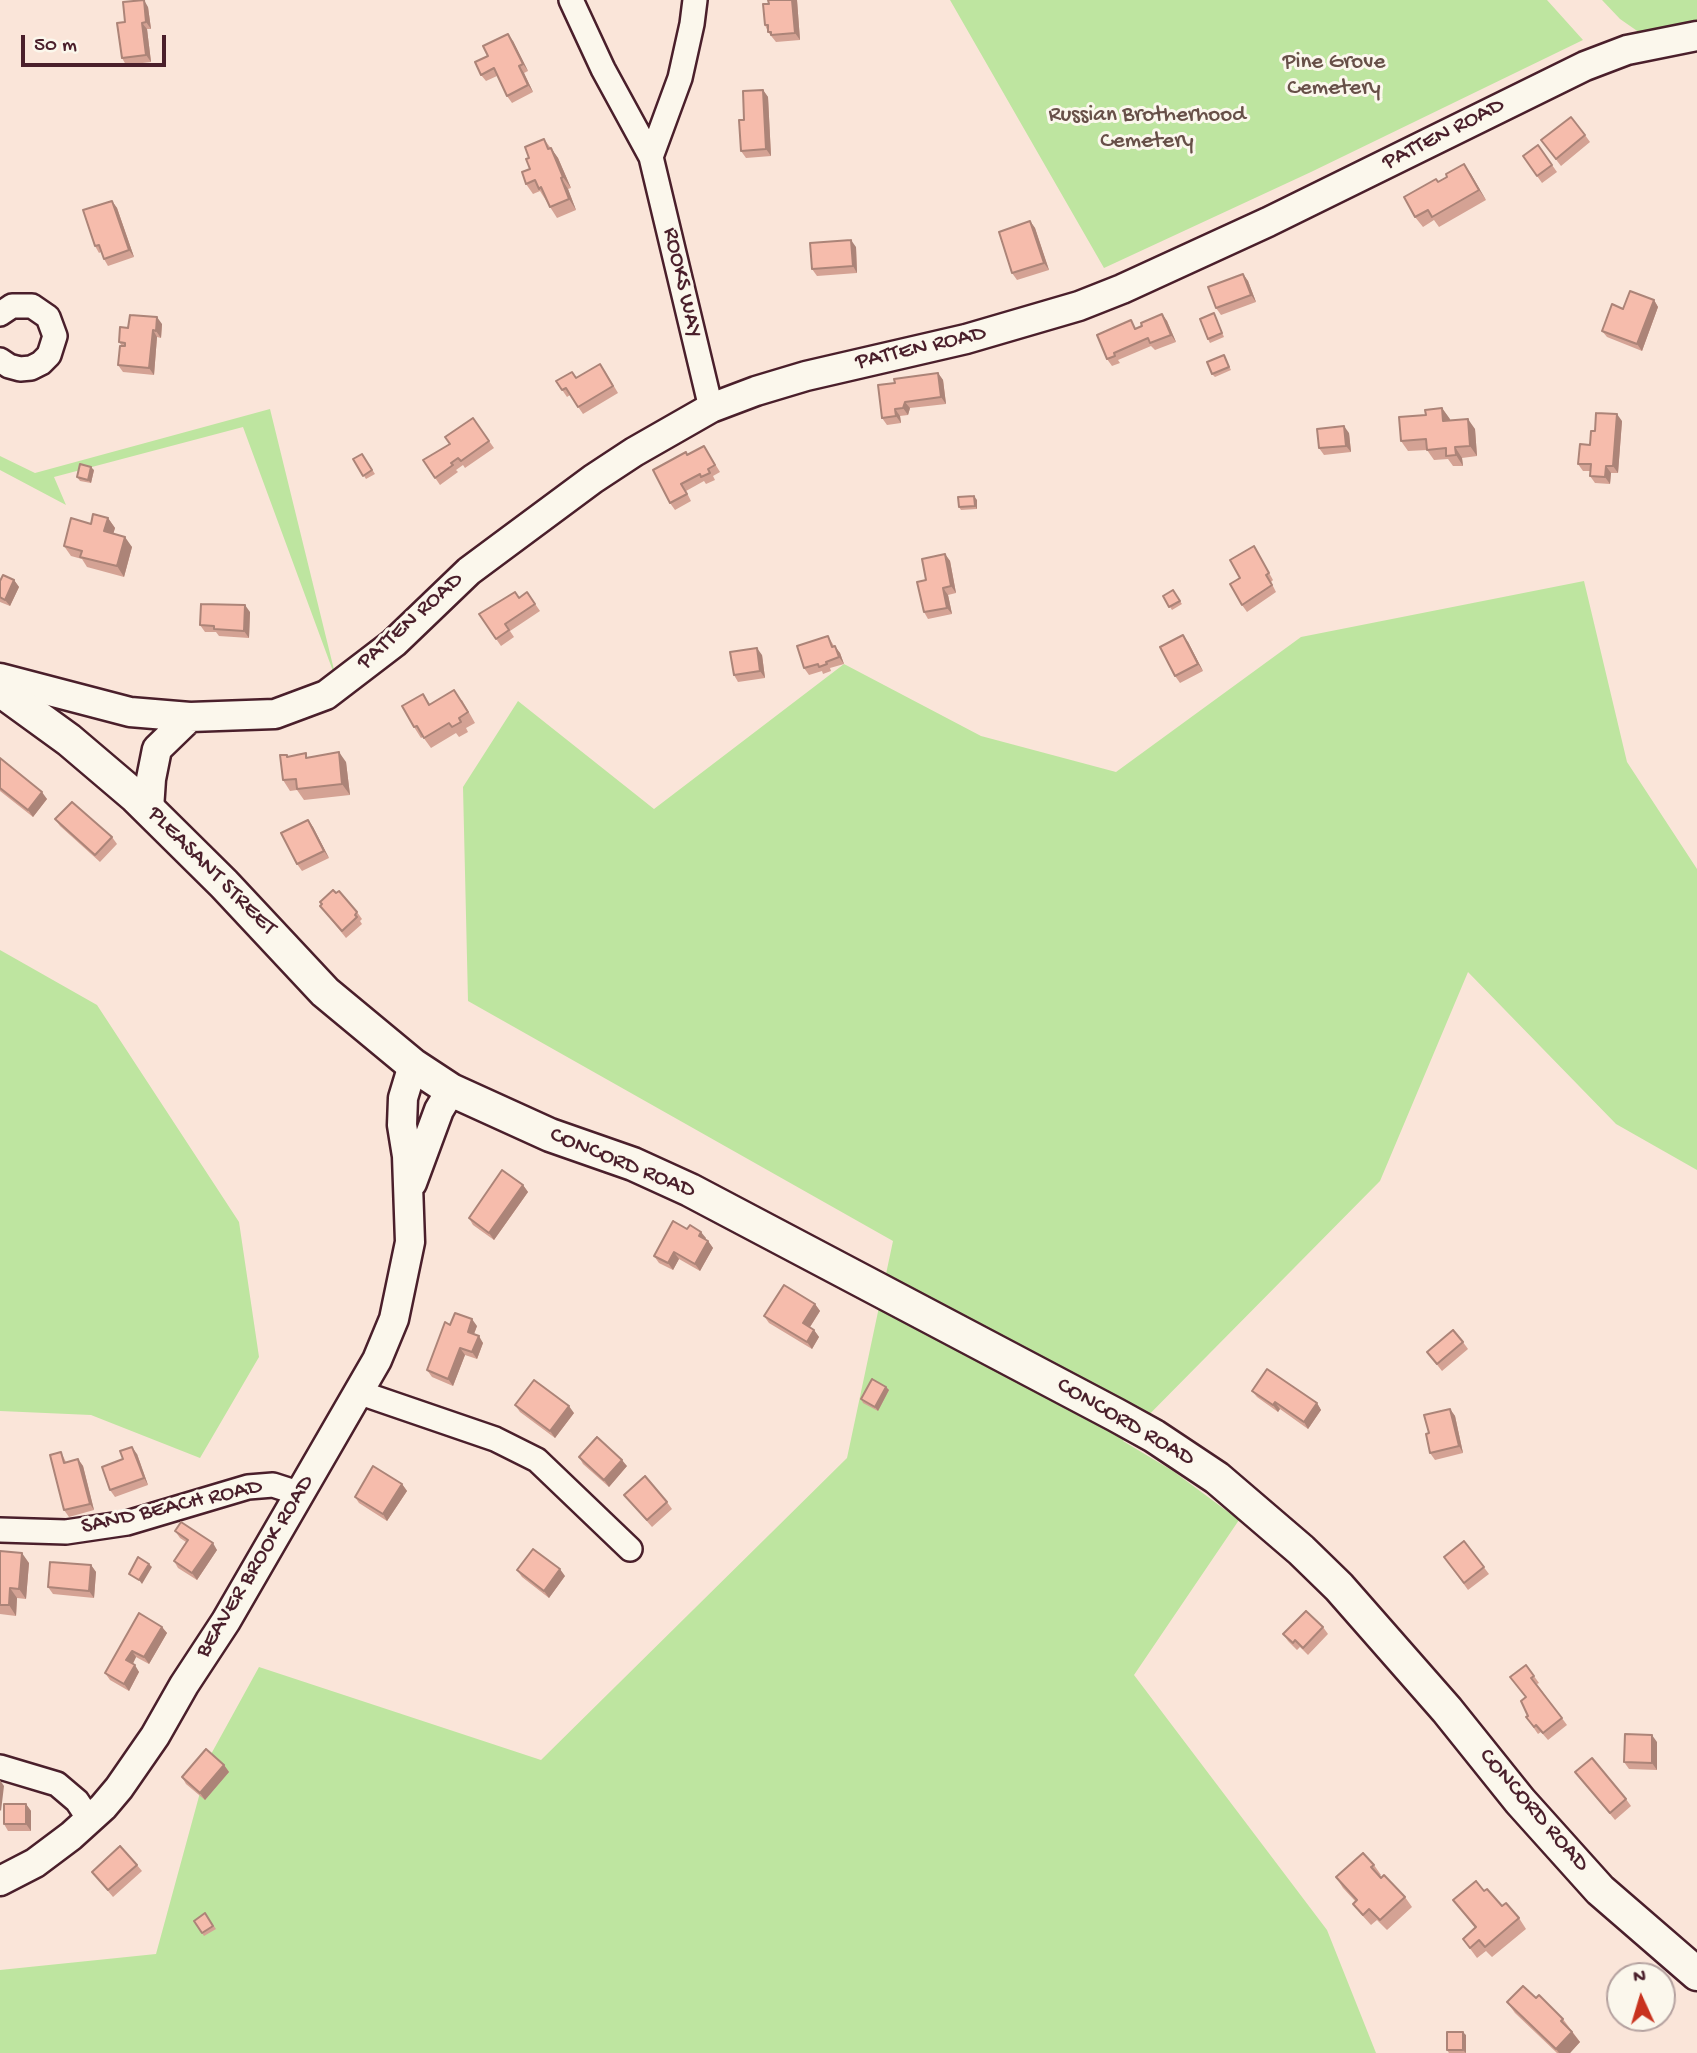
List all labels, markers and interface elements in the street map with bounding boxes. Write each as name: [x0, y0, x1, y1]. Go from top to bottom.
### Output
scale bar: [24, 21, 170, 65]
text: 50 m: [34, 34, 77, 59]
park label: Pine Grove Cemetery: [1283, 49, 1385, 103]
street label: PATTEN ROAD: [1378, 92, 1510, 178]
park label: Russian Brotherhood Cemetery: [1048, 102, 1246, 156]
street label: ROOKS WAY: [655, 225, 707, 341]
street label: PATTEN ROAD: [853, 321, 989, 377]
street label: PATTEN ROAD: [352, 567, 470, 677]
street label: PLEASANT STREET: [141, 802, 281, 942]
street label: CONCORD ROAD: [545, 1122, 699, 1206]
street label: CONCORD ROAD: [1051, 1372, 1199, 1474]
street label: BEAVER BROOK ROAD: [191, 1471, 321, 1663]
street label: SAND BEACH ROAD: [79, 1474, 265, 1542]
street label: CONCORD ROAD: [1472, 1744, 1594, 1878]
north arrow: [1606, 1962, 1676, 2032]
text: N: [1633, 1966, 1647, 1989]

